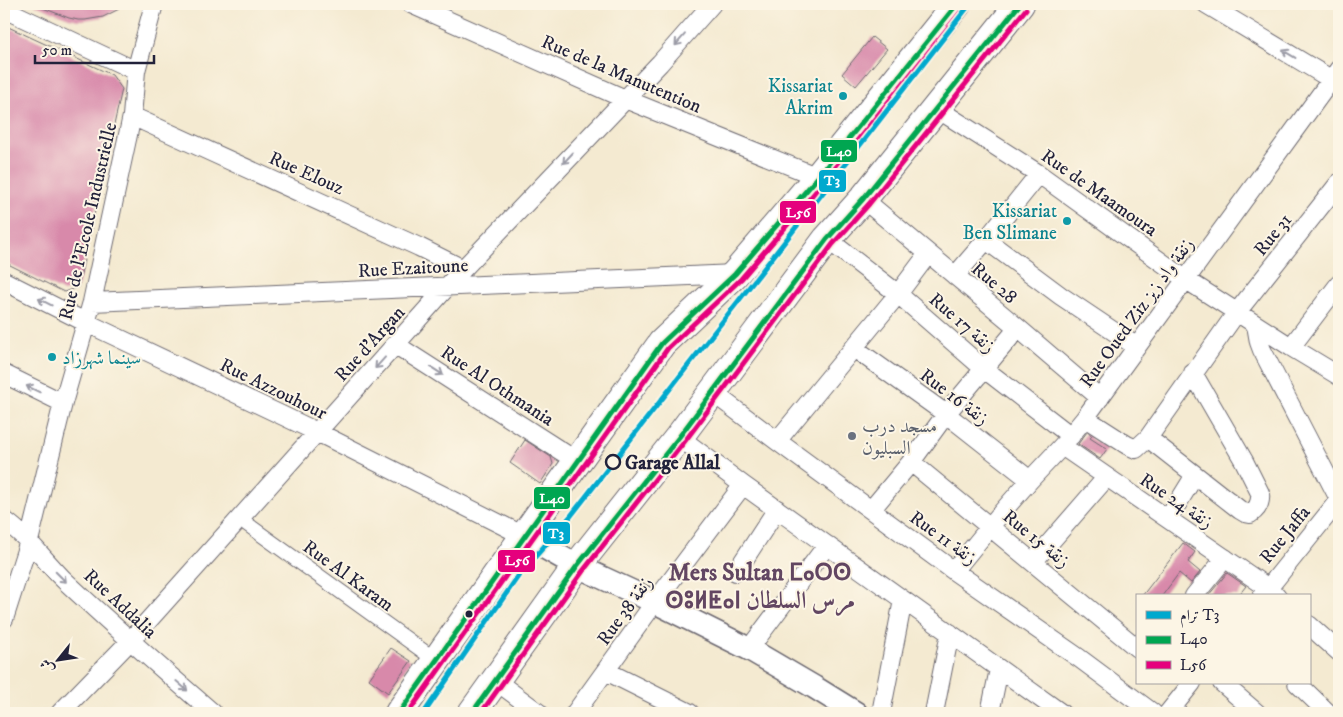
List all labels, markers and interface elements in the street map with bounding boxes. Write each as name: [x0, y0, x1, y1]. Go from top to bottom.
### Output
street label: Rue de la Manutention: [538, 30, 705, 118]
scale bar: [35, 32, 154, 64]
one-way arrow: [674, 34, 686, 47]
text: 50 m: [42, 41, 72, 60]
one-way arrow: [1283, 48, 1297, 58]
place label: Kissariat Akrim: [768, 75, 833, 120]
marker: Kissariat Akrim: [837, 90, 849, 102]
street label: Rue de l'Ecole Industrielle: [55, 120, 122, 322]
line badge: L40: [820, 139, 858, 163]
text: L40: [826, 143, 852, 161]
street label: Rue de Maamoura: [1037, 145, 1162, 242]
street label: Rue Elouz: [265, 147, 347, 200]
one-way arrow: [562, 152, 574, 165]
line badge: T3: [818, 169, 847, 193]
text: T3: [823, 172, 840, 190]
line badge: L56: [779, 200, 817, 224]
place label: Kissariat Ben Slimane: [962, 200, 1057, 245]
text: L56: [786, 204, 811, 222]
street label: Rue 31: [1249, 209, 1297, 261]
marker: Kissariat Ben Slimane: [1061, 215, 1073, 227]
street label: Rue Oued Ziz زنقة واد زيز: [1075, 234, 1199, 392]
street label: Rue Ezaitoune: [357, 254, 469, 283]
street label: Rue 28: [966, 257, 1022, 309]
street label: Rue 17 زنقة: [924, 288, 1000, 358]
one-way arrow: [38, 297, 53, 306]
street label: Rue d'Argan: [330, 301, 410, 387]
street label: Rue Al Othmania: [436, 341, 558, 431]
place label: سينما شهرزاد: [62, 347, 141, 370]
marker: سينما شهرزاد: [46, 351, 58, 363]
street label: Rue Azzouhour: [216, 354, 331, 425]
one-way arrow: [374, 356, 385, 369]
street label: Rue 16 زنقة: [915, 364, 993, 431]
one-way arrow: [429, 366, 443, 376]
one-way arrow: [26, 383, 41, 393]
place label: مسجد درب السبليون: [862, 415, 937, 460]
marker: مسجد درب السبليون: [846, 430, 858, 442]
place label: Garage Allal: [625, 452, 720, 475]
marker: Garage Allal: [605, 454, 621, 470]
street label: Rue 24 زنقة: [1135, 468, 1217, 534]
line badge: L40: [533, 486, 571, 510]
text: L40: [539, 490, 565, 508]
street label: Rue Jaffa: [1255, 501, 1315, 568]
street label: Rue 15 زنقة: [998, 505, 1074, 573]
street label: Rue 11 زنقة: [905, 506, 981, 570]
line badge: T3: [542, 521, 571, 545]
text: T3: [547, 525, 564, 543]
street label: Rue Al Karam: [298, 536, 398, 617]
line badge: L56: [497, 549, 536, 573]
text: L56: [505, 552, 530, 570]
district label: Mers Sultan ⵎⴰⵔⵙ ⵙⵓⵍⵟⴰⵏ مرس السلطان: [665, 558, 855, 617]
street label: Rue Addalia: [79, 564, 161, 644]
one-way arrow: [55, 571, 68, 583]
street label: Rue 38 زنقة: [592, 572, 658, 650]
legend: [1136, 594, 1310, 684]
text: ترام T3: [1180, 606, 1219, 628]
unlabelled marker: [464, 609, 474, 619]
text: L40: [1180, 630, 1208, 649]
north arrow: [32, 634, 82, 684]
text: ش: [36, 655, 59, 677]
text: L56: [1180, 656, 1207, 675]
one-way arrow: [175, 680, 188, 692]

